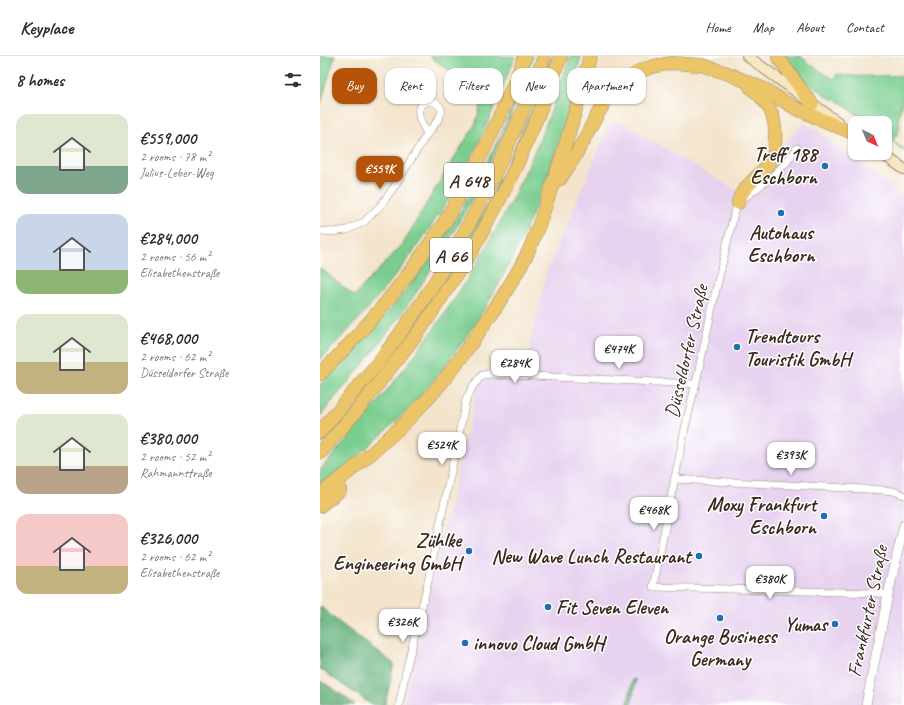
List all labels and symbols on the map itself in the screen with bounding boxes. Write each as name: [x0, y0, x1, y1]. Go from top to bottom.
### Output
north arrow: [848, 116, 892, 160]
place label: Treff 188 Eschborn: [750, 142, 820, 190]
pin: €559K: [352, 156, 408, 190]
marker: Treff 188 Eschborn: [820, 161, 830, 171]
road number: A 648: [444, 163, 494, 197]
marker: Autohaus Eschborn: [776, 208, 786, 218]
place label: Autohaus Eschborn: [748, 220, 816, 268]
road number: A 66: [430, 238, 472, 272]
street label: Düsseldorfer Straße: [659, 281, 714, 420]
place label: Trendtours Touristik GmbH: [745, 324, 854, 372]
pin: €474K: [591, 336, 647, 370]
marker: Trendtours Touristik GmbH: [732, 342, 742, 352]
pin: €284K: [487, 350, 543, 384]
pin: €524K: [414, 432, 470, 466]
pin: €393K: [763, 442, 819, 476]
place label: Moxy Frankfurt Eschborn: [707, 492, 818, 540]
pin: €468K: [626, 497, 682, 531]
marker: Moxy Frankfurt Eschborn: [819, 511, 829, 521]
place label: Zühlke Engineering GmbH: [333, 528, 465, 576]
street label: Frankfurter Straße: [841, 542, 894, 679]
place label: New Wave Lunch Restaurant: [491, 544, 693, 569]
marker: Zühlke Engineering GmbH: [464, 546, 474, 556]
marker: New Wave Lunch Restaurant: [694, 551, 704, 561]
pin: €380K: [742, 566, 798, 600]
place label: Fit Seven Eleven: [556, 595, 670, 620]
marker: Fit Seven Eleven: [543, 602, 553, 612]
pin: €326K: [375, 609, 431, 643]
place label: Yumas: [784, 612, 829, 637]
marker: Orange Business Germany: [715, 613, 725, 623]
marker: Yumas: [830, 619, 840, 629]
place label: Orange Business Germany: [664, 624, 778, 672]
place label: innovo Cloud GmbH: [473, 631, 607, 656]
marker: innovo Cloud GmbH: [460, 638, 470, 648]

